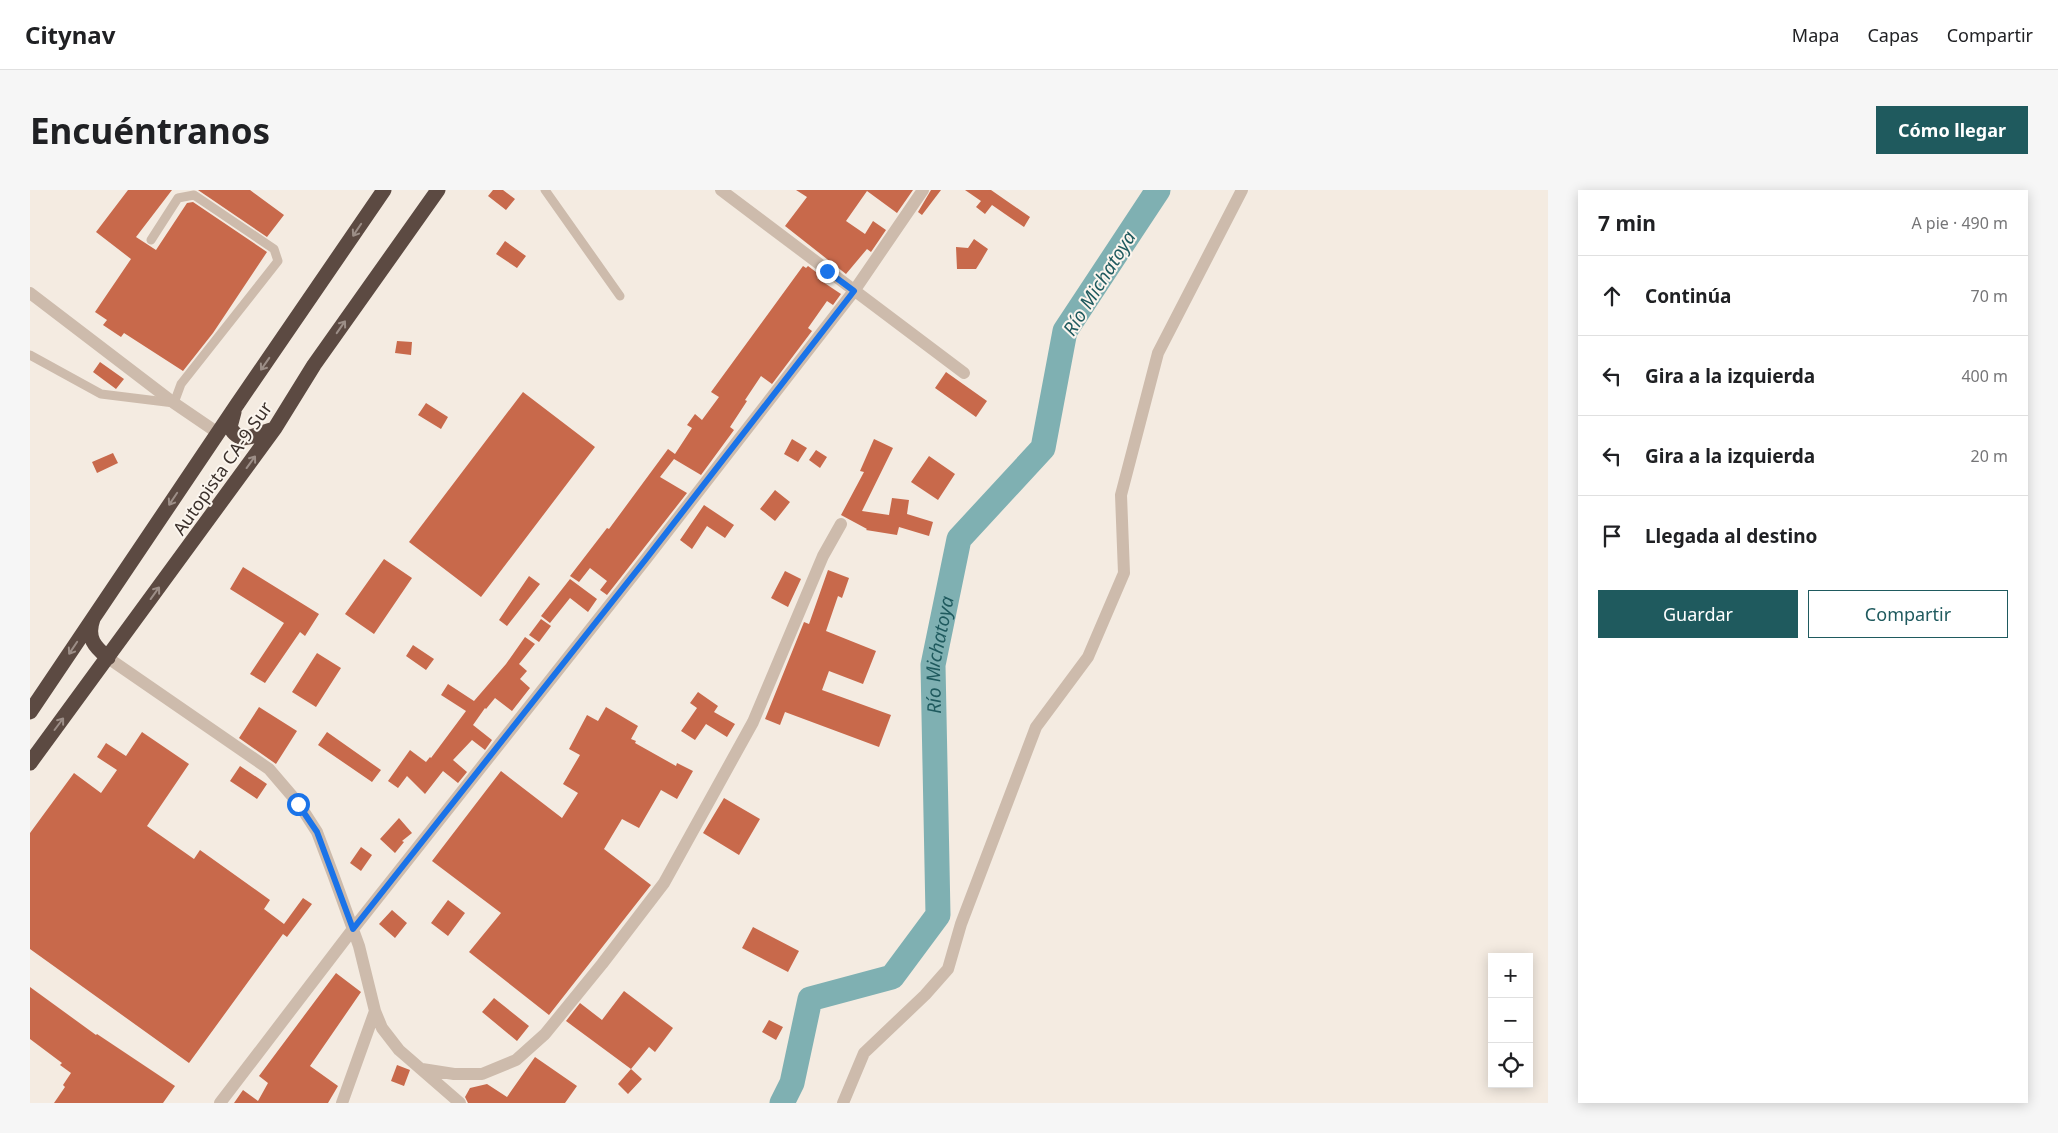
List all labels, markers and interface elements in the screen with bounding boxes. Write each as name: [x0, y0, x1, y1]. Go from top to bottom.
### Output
text: Citynav: [25, 18, 115, 51]
text: Mapa: [1792, 23, 1839, 47]
text: Capas: [1867, 23, 1919, 47]
text: Compartir: [1947, 23, 2033, 47]
button: Cómo llegar: [1876, 106, 2028, 154]
text: Encuéntranos: [30, 107, 270, 154]
text: 7 min: [1598, 209, 1656, 237]
text: A pie · 490 m: [1911, 212, 2008, 234]
one-way arrow: [352, 223, 362, 237]
water label: Río Michatoya: [1056, 225, 1142, 340]
route end: [816, 260, 839, 283]
icon: ahead: [1598, 282, 1626, 310]
text: Continúa: [1645, 283, 1731, 309]
text: 70 m: [1971, 285, 2008, 307]
one-way arrow: [336, 320, 346, 334]
one-way arrow: [260, 357, 270, 371]
icon: left: [1598, 362, 1626, 390]
text: Gira a la izquierda: [1645, 363, 1815, 389]
text: 400 m: [1961, 365, 2008, 387]
street label: Autopista CA-9 Sur: [167, 396, 277, 539]
icon: left: [1598, 442, 1626, 470]
text: Gira a la izquierda: [1645, 443, 1815, 469]
text: 20 m: [1971, 445, 2008, 467]
one-way arrow: [246, 455, 256, 469]
one-way arrow: [168, 491, 178, 505]
icon: arrive: [1598, 522, 1626, 550]
text: Llegada al destino: [1645, 523, 1817, 549]
one-way arrow: [150, 587, 161, 601]
button: Guardar: [1598, 590, 1798, 638]
button: Compartir: [1808, 590, 2008, 638]
water label: Río Michatoya: [920, 594, 960, 714]
one-way arrow: [68, 641, 78, 655]
one-way arrow: [54, 717, 64, 731]
route start: [287, 793, 310, 816]
map controls: [1488, 953, 1533, 1088]
button: +: [1488, 953, 1533, 998]
button: −: [1488, 998, 1533, 1043]
button: locate: [1488, 1043, 1533, 1088]

